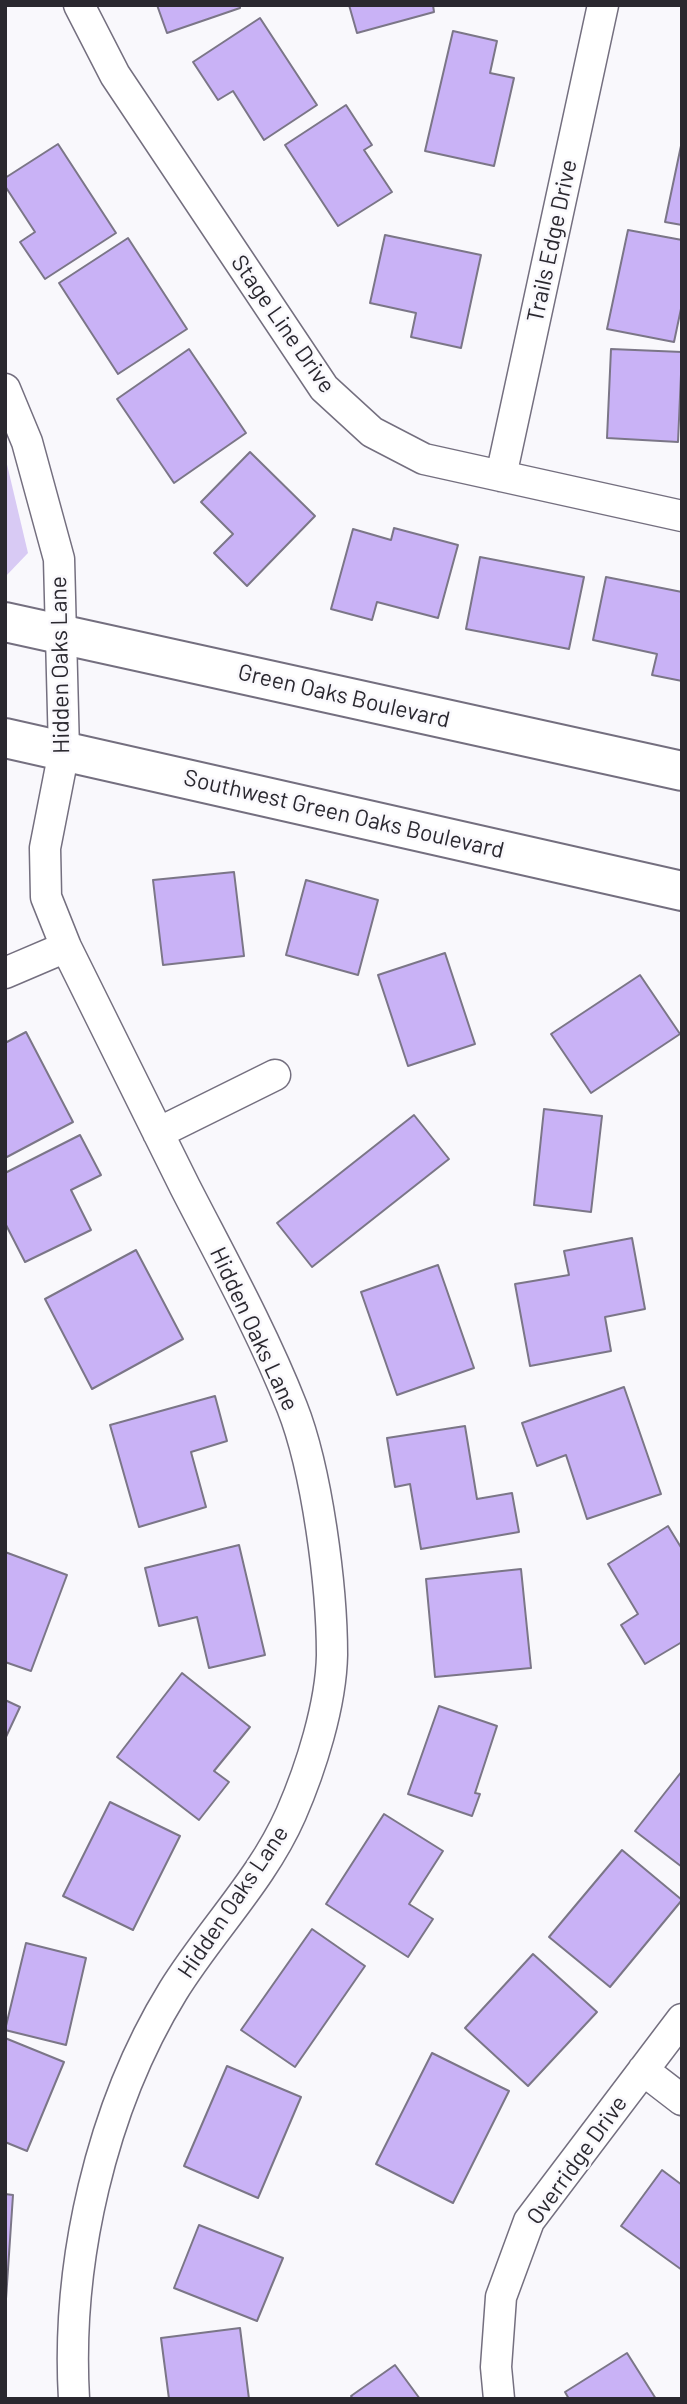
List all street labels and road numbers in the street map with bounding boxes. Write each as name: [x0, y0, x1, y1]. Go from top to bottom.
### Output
street label: Trails Edge Drive: [521, 157, 583, 325]
street label: Stage Line Drive: [225, 250, 341, 398]
street label: Hidden Oaks Lane: [45, 576, 75, 754]
street label: Green Oaks Boulevard: [235, 658, 453, 734]
street label: Southwest Green Oaks Boulevard: [181, 764, 507, 864]
street label: Hidden Oaks Lane: [204, 1243, 304, 1415]
street label: Hidden Oaks Lane: [172, 1821, 294, 1983]
street label: Overridge Drive: [521, 2090, 633, 2230]

